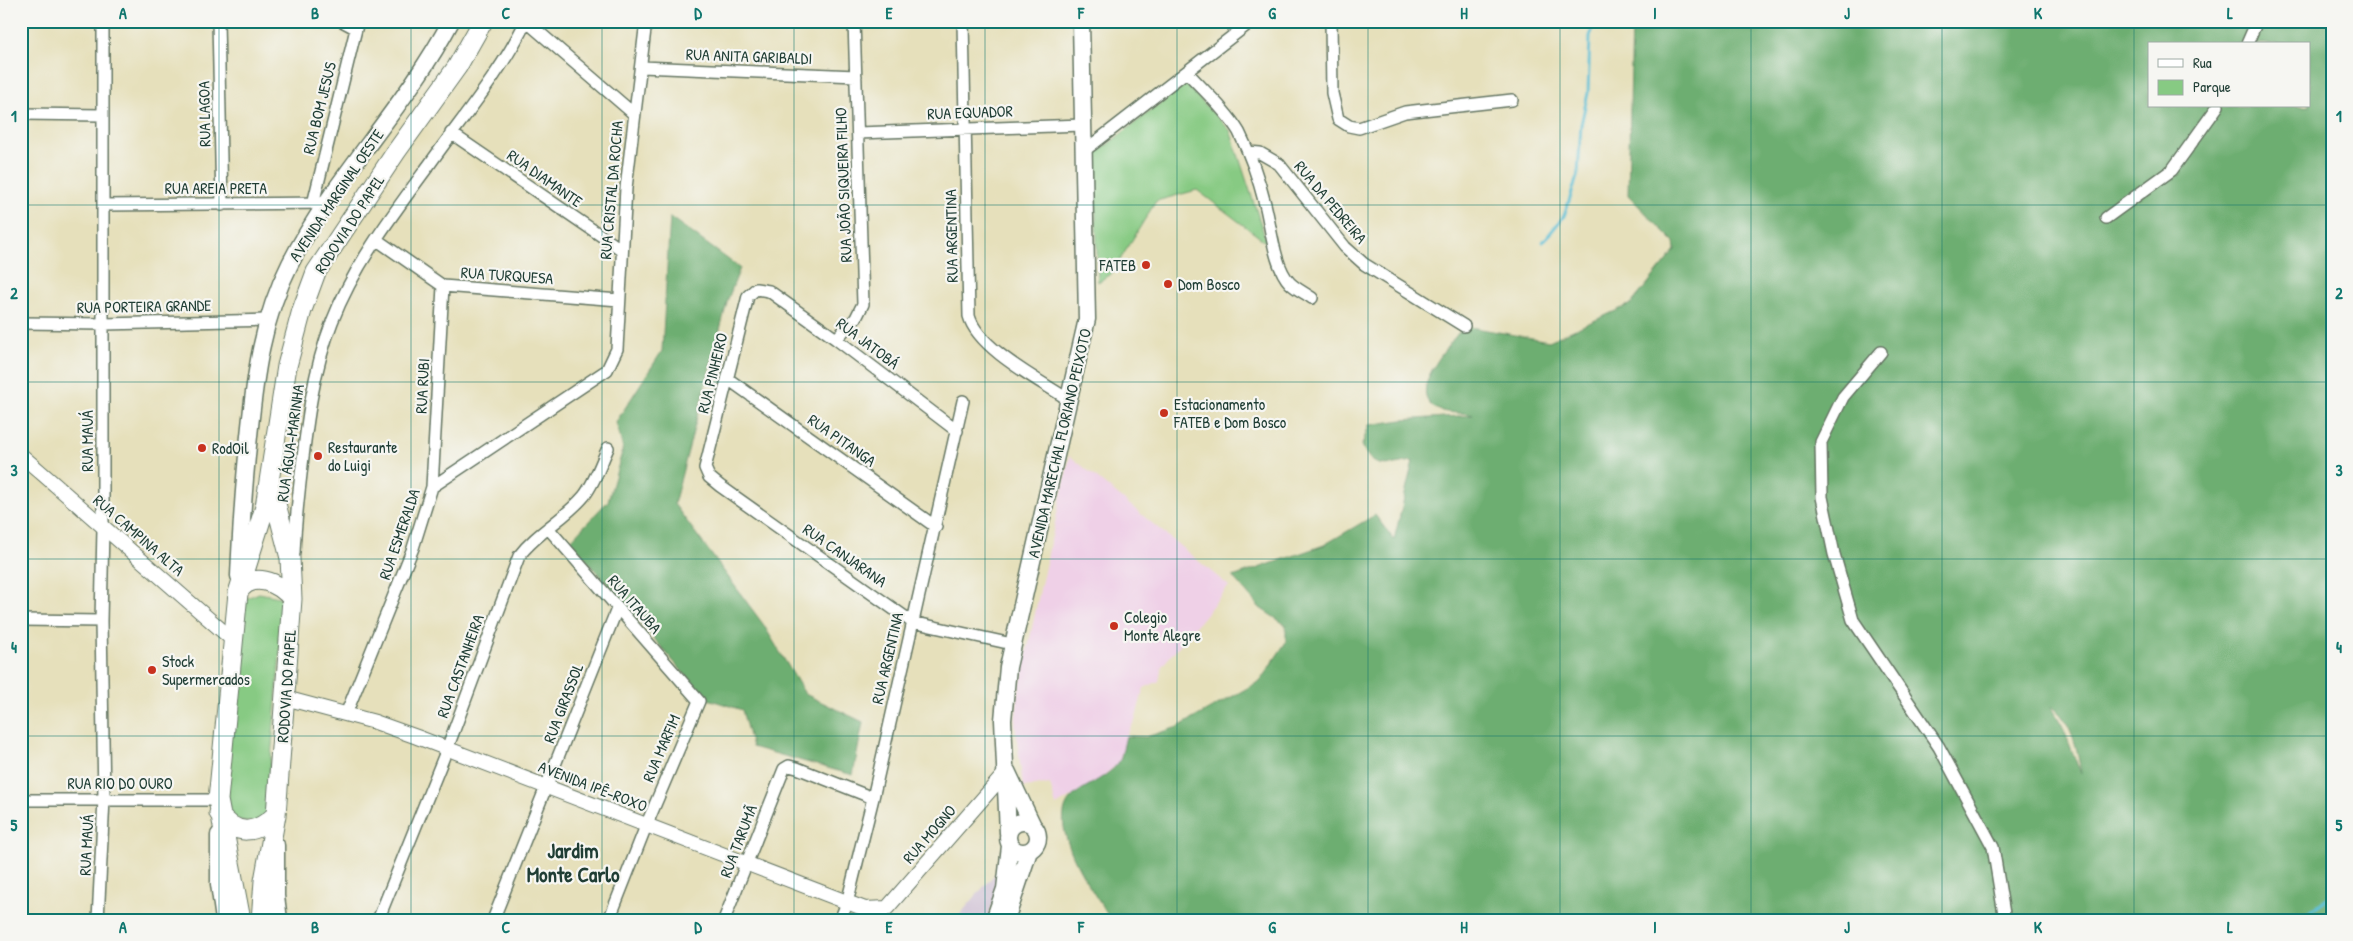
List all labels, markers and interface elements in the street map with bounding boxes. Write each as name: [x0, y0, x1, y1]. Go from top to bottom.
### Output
text: A: [119, 2, 127, 24]
text: B: [311, 2, 319, 24]
text: C: [502, 2, 511, 24]
text: D: [694, 2, 702, 24]
text: E: [885, 2, 893, 24]
text: F: [1077, 2, 1085, 24]
text: G: [1268, 2, 1276, 24]
text: H: [1460, 2, 1468, 24]
text: I: [1653, 2, 1657, 24]
text: J: [1844, 2, 1850, 24]
text: K: [2034, 2, 2043, 24]
text: L: [2227, 2, 2233, 24]
legend: [2148, 42, 2310, 108]
street label: RUA ANITA GARIBALDI: [685, 43, 813, 69]
text: Rua: [2193, 52, 2212, 73]
street label: RUA BOM JESUS: [297, 59, 341, 156]
text: Parque: [2193, 76, 2231, 97]
street label: RUA LAGOA: [192, 81, 216, 147]
street label: RUA EQUADOR: [927, 100, 1013, 124]
text: 1: [11, 105, 17, 127]
text: 1: [2336, 105, 2342, 127]
street label: RUA JOÃO SIQUEIRA FILHO: [829, 107, 857, 263]
street label: RUA CRISTAL DA ROCHA: [594, 120, 628, 260]
street label: AVENIDA MARGINAL OESTE: [284, 125, 388, 265]
street label: RUA DIAMANTE: [503, 144, 587, 212]
street label: RUA DA PEDREIRA: [1290, 156, 1372, 248]
street label: RODOVIA DO PAPEL: [309, 170, 389, 278]
street label: RUA AREIA PRETA: [165, 177, 267, 199]
street label: RUA ARGENTINA: [939, 189, 963, 283]
place label: FATEB: [1099, 254, 1136, 276]
marker: FATEB: [1140, 259, 1152, 271]
street label: RUA TURQUESA: [460, 261, 554, 289]
place label: Dom Bosco: [1178, 273, 1241, 295]
marker: Dom Bosco: [1162, 278, 1174, 290]
text: 2: [10, 282, 18, 304]
text: 2: [2335, 282, 2343, 304]
street label: RUA PORTEIRA GRANDE: [77, 294, 211, 318]
street label: RUA JATOBÁ: [832, 312, 904, 374]
street label: AVENIDA MARECHAL FLORIANO PEIXOTO: [1022, 326, 1096, 560]
street label: RUA PINHEIRO: [691, 330, 733, 415]
street label: RUA RUBI: [410, 358, 434, 414]
street label: RUA ÁGUA-MARINHA: [271, 383, 309, 503]
place label: Estacionamento FATEB e Dom Bosco: [1173, 393, 1287, 433]
marker: Estacionamento FATEB e Dom Bosco: [1158, 407, 1170, 419]
street label: RUA PITANGA: [804, 409, 881, 472]
street label: RUA MAUÁ: [76, 410, 98, 472]
place label: Restaurante do Luigi: [328, 436, 398, 476]
place label: RodOil: [212, 437, 249, 459]
marker: RodOil: [196, 442, 208, 454]
marker: Restaurante do Luigi: [312, 450, 324, 462]
text: 3: [10, 459, 18, 481]
text: 3: [2335, 459, 2343, 481]
street label: RUA ESMERALDA: [373, 485, 425, 582]
street label: RUA CAMPINA ALTA: [89, 489, 189, 581]
street label: RUA CANJARANA: [799, 518, 892, 592]
street label: RUA ITAUBA: [603, 570, 667, 638]
place label: Colegio Monte Alegre: [1124, 606, 1201, 646]
street label: RUA ARGENTINA: [866, 610, 908, 706]
street label: RUA CASTANHEIRA: [431, 611, 489, 721]
marker: Colegio Monte Alegre: [1108, 620, 1120, 632]
street label: RODOVIA DO PAPEL: [271, 629, 301, 743]
text: 4: [11, 636, 17, 658]
text: 4: [2336, 636, 2342, 658]
place label: Stock Supermercados: [162, 650, 250, 690]
street label: RUA GIRASSOL: [538, 660, 588, 746]
marker: Stock Supermercados: [146, 664, 158, 676]
street label: RUA MARFIM: [637, 711, 685, 785]
street label: AVENIDA IPÊ-ROXO: [535, 755, 651, 817]
street label: RUA RIO DO OURO: [67, 772, 173, 794]
street label: RUA MOGNO: [897, 800, 961, 868]
street label: RUA TARUMÃ: [714, 801, 762, 881]
text: 5: [11, 814, 18, 836]
street label: RUA MAUÁ: [73, 814, 99, 876]
text: 5: [2336, 814, 2343, 836]
district label: Jardim Monte Carlo: [527, 836, 620, 889]
text: A: [119, 916, 127, 938]
text: B: [311, 916, 319, 938]
text: C: [502, 916, 511, 938]
text: D: [694, 916, 702, 938]
text: E: [885, 916, 893, 938]
text: F: [1077, 916, 1085, 938]
text: G: [1268, 916, 1276, 938]
text: H: [1460, 916, 1468, 938]
text: I: [1653, 916, 1657, 938]
text: J: [1844, 916, 1850, 938]
text: K: [2034, 916, 2043, 938]
text: L: [2227, 916, 2233, 938]

